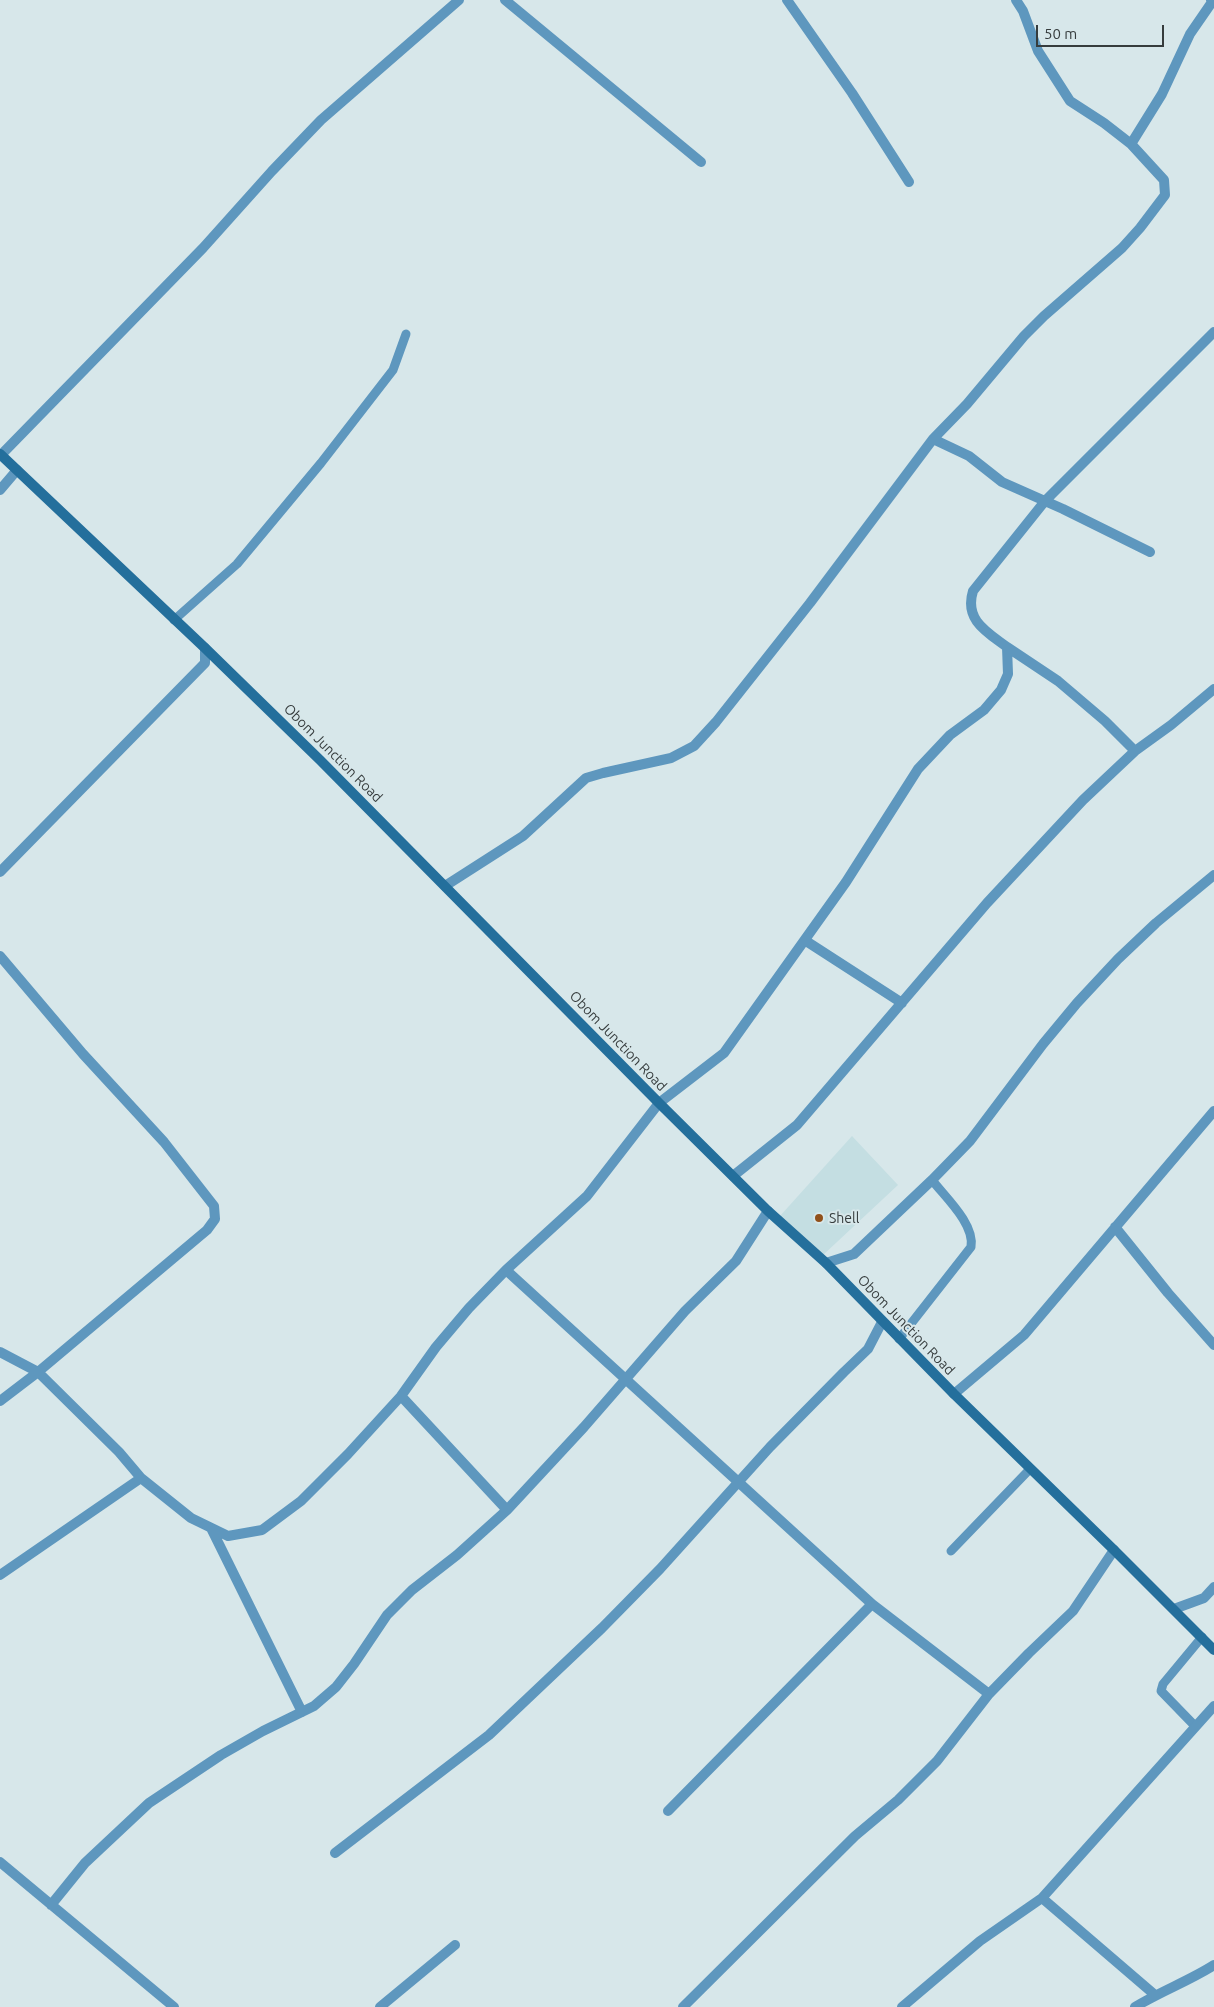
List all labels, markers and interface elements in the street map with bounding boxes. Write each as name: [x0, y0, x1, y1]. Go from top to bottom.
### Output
scale bar: [1039, 15, 1166, 47]
text: 50 m: [1044, 25, 1077, 42]
street label: Obom Junction Road: [280, 700, 386, 806]
street label: Obom Junction Road: [566, 988, 670, 1094]
place label: Shell: [829, 1210, 859, 1226]
marker: Shell: [813, 1212, 825, 1224]
street label: Obom Junction Road: [854, 1272, 958, 1378]

